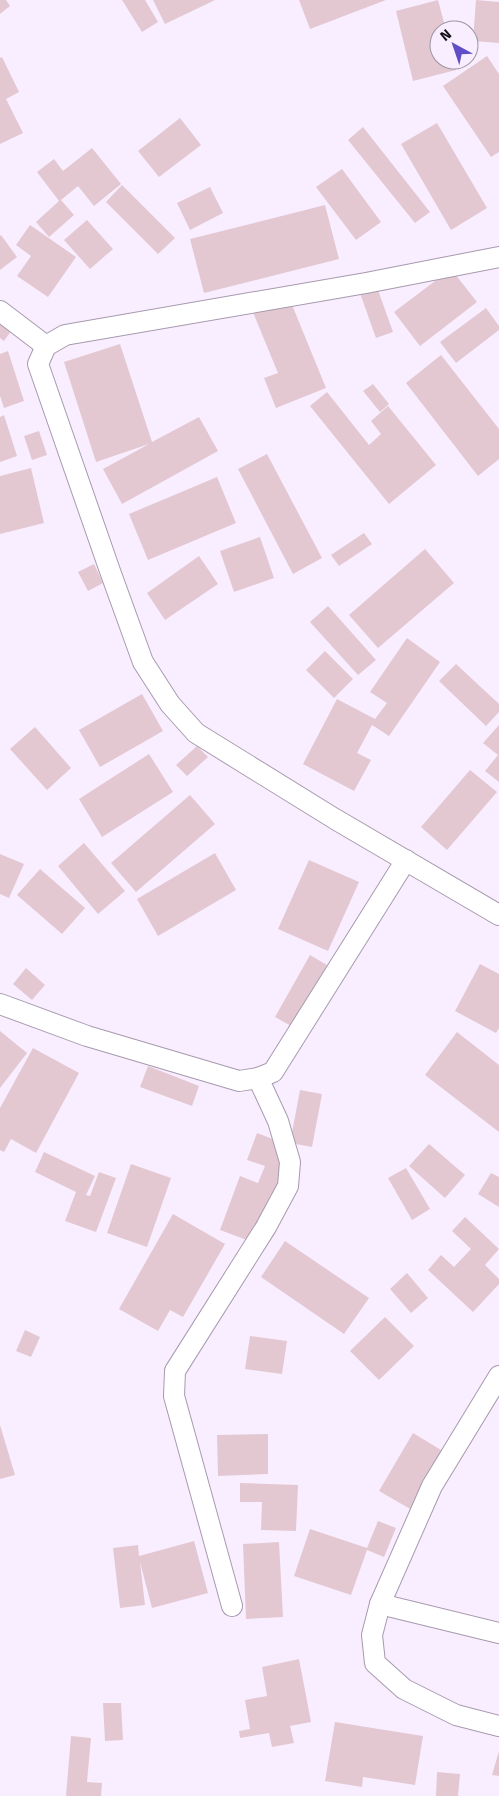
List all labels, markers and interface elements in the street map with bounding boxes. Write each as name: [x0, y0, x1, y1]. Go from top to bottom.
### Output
north arrow: [429, 20, 479, 70]
text: N: [437, 26, 455, 45]

